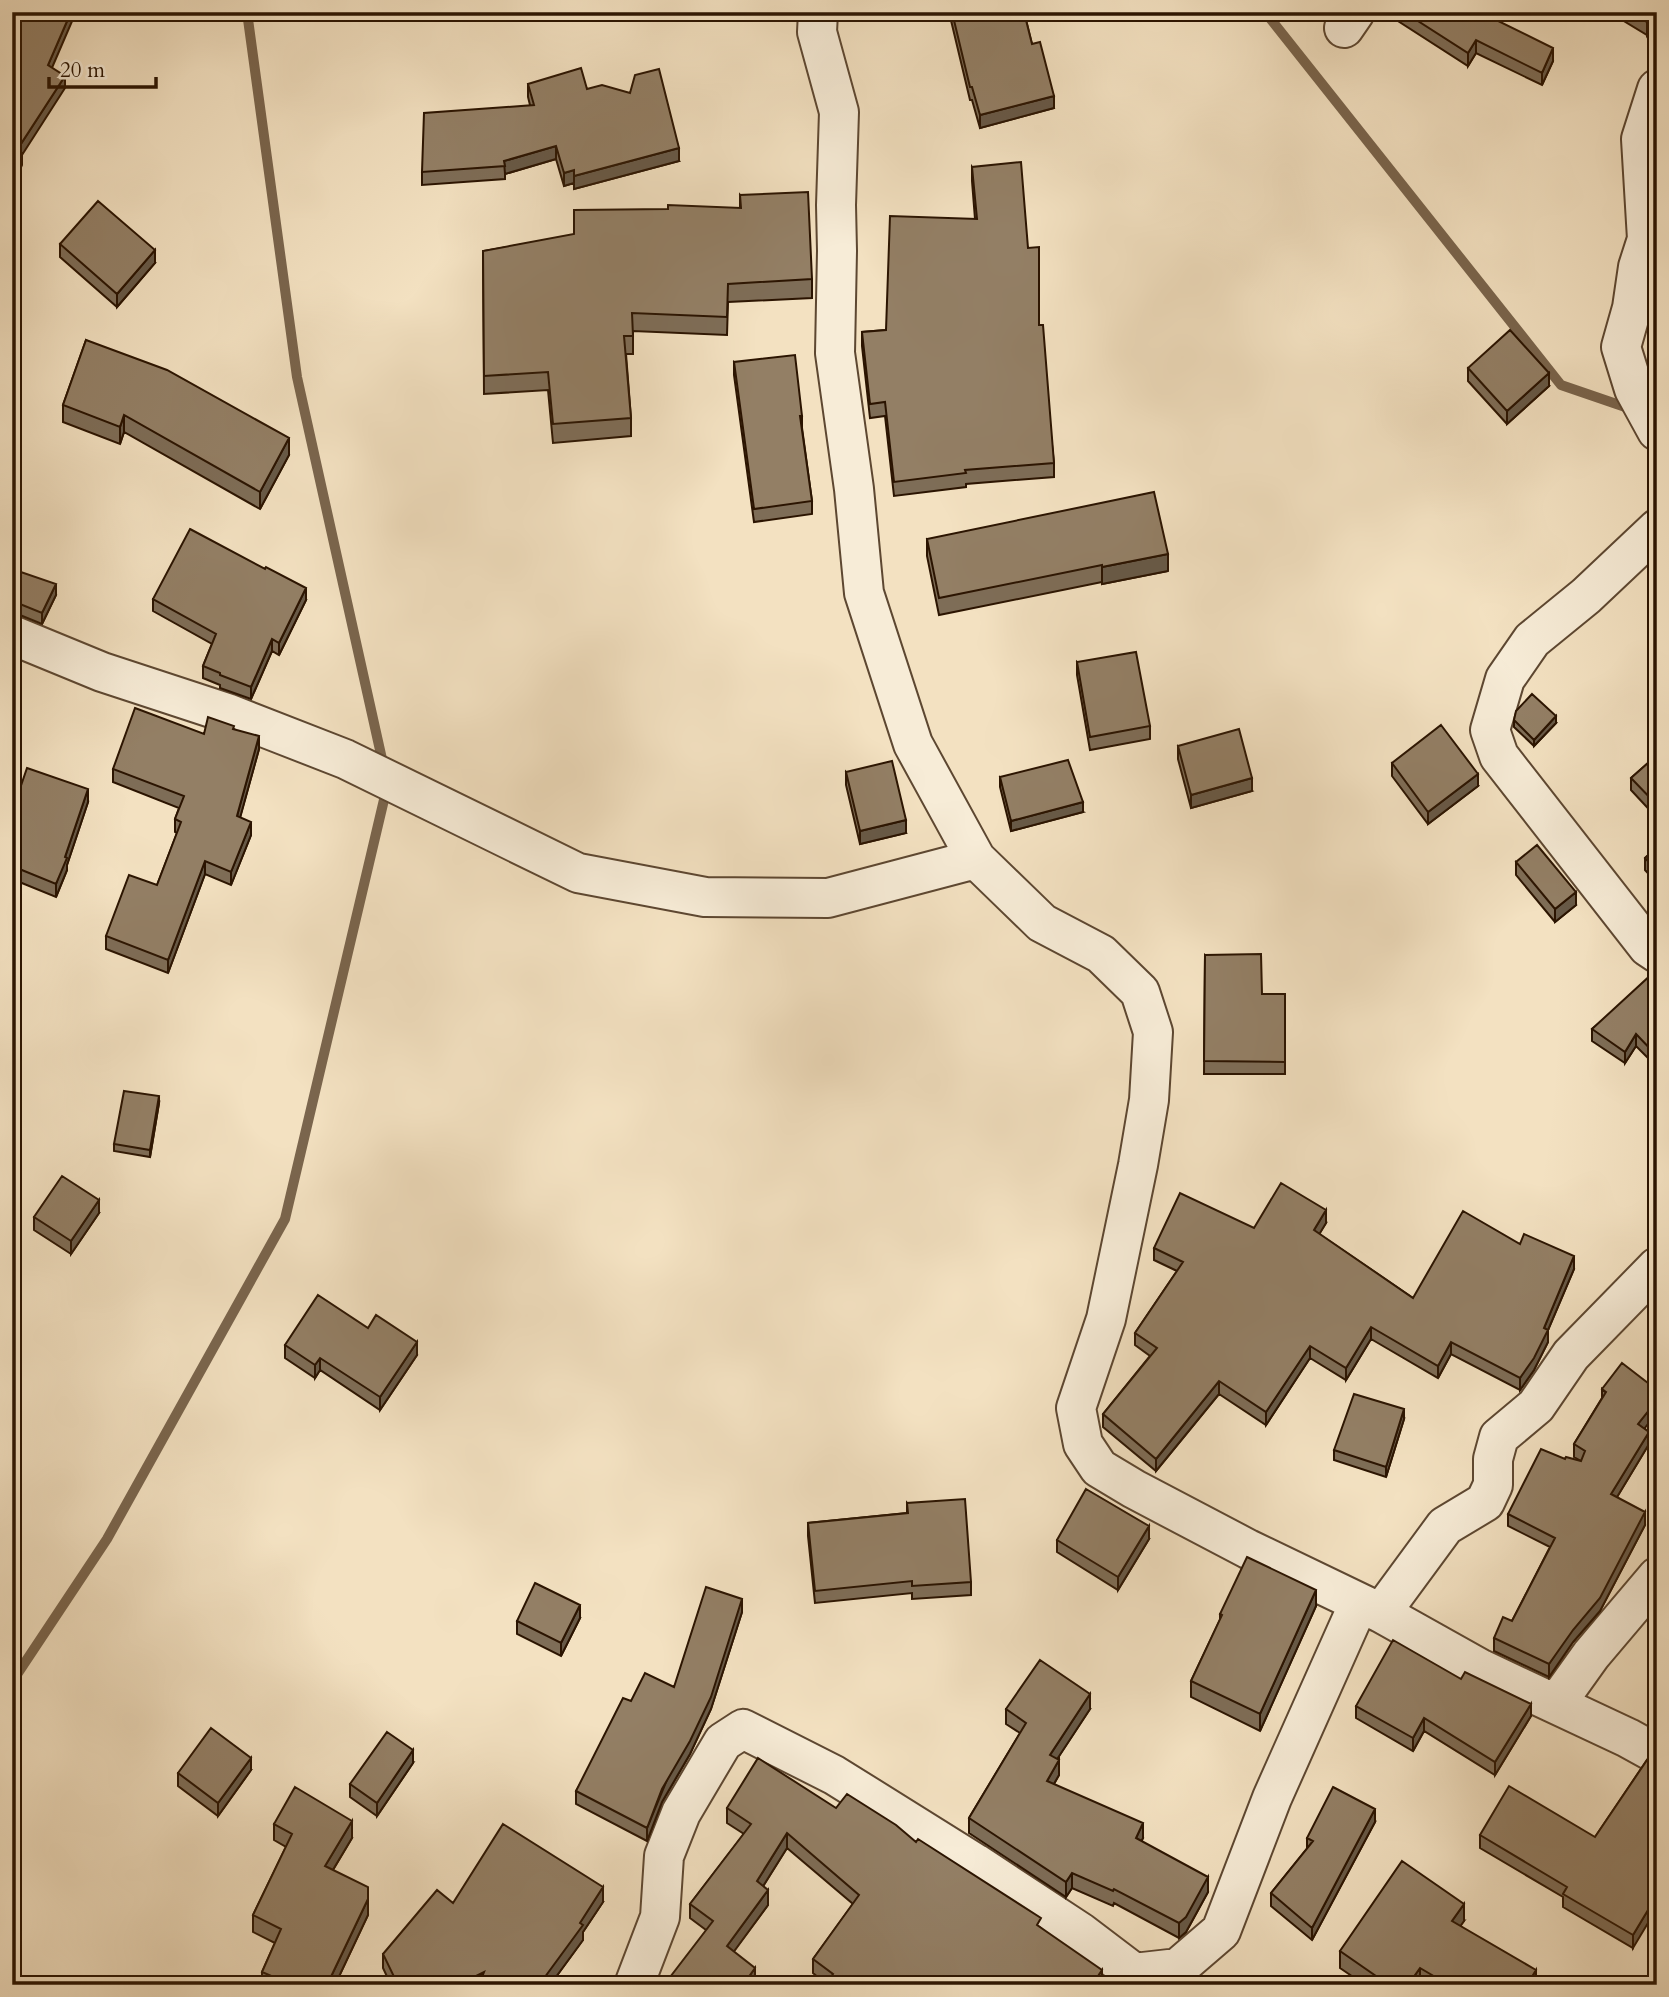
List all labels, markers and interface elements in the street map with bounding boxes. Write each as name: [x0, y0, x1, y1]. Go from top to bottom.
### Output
scale bar: [49, 46, 156, 90]
text: 20 m: [60, 56, 105, 85]

